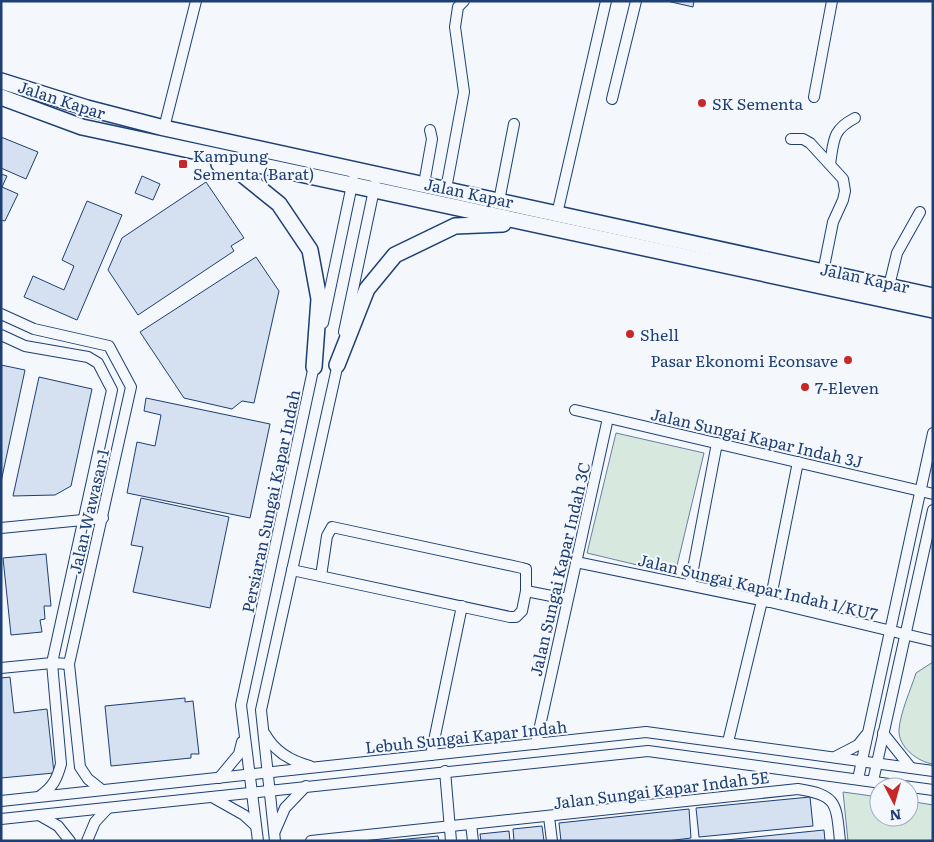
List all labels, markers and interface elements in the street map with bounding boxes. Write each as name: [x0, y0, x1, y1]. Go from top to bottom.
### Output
street label: Jalan Kapar: [15, 74, 109, 125]
place label: SK Sementa: [712, 91, 804, 115]
marker: SK Sementa: [696, 97, 708, 109]
place label: Kampung Sementa (Barat): [193, 143, 314, 185]
marker: Kampung Sementa (Barat): [177, 158, 189, 170]
street label: Jalan Kapar: [422, 171, 516, 213]
street label: Jalan Kapar: [818, 256, 912, 298]
place label: Shell: [640, 322, 679, 346]
marker: Shell: [624, 328, 636, 340]
place label: Pasar Ekonomi Econsave: [650, 348, 838, 372]
marker: Pasar Ekonomi Econsave: [842, 354, 854, 366]
place label: 7-Eleven: [815, 375, 879, 399]
marker: 7-Eleven: [799, 381, 811, 393]
street label: Persiaran Sungai Kapar Indah: [235, 387, 305, 615]
street label: Jalan Sungai Kapar Indah 3J: [649, 401, 865, 473]
street label: Jalan Wawasan 1: [62, 446, 114, 576]
street label: Jalan Sungai Kapar Indah 3C: [523, 460, 595, 678]
street label: Jalan Sungai Kapar Indah 1/KU7: [636, 547, 880, 625]
street label: Lebuh Sungai Kapar Indah: [364, 713, 569, 759]
street label: Jalan Sungai Kapar Indah 5E: [552, 764, 770, 814]
north arrow: [869, 777, 919, 827]
text: N: [888, 805, 902, 827]

